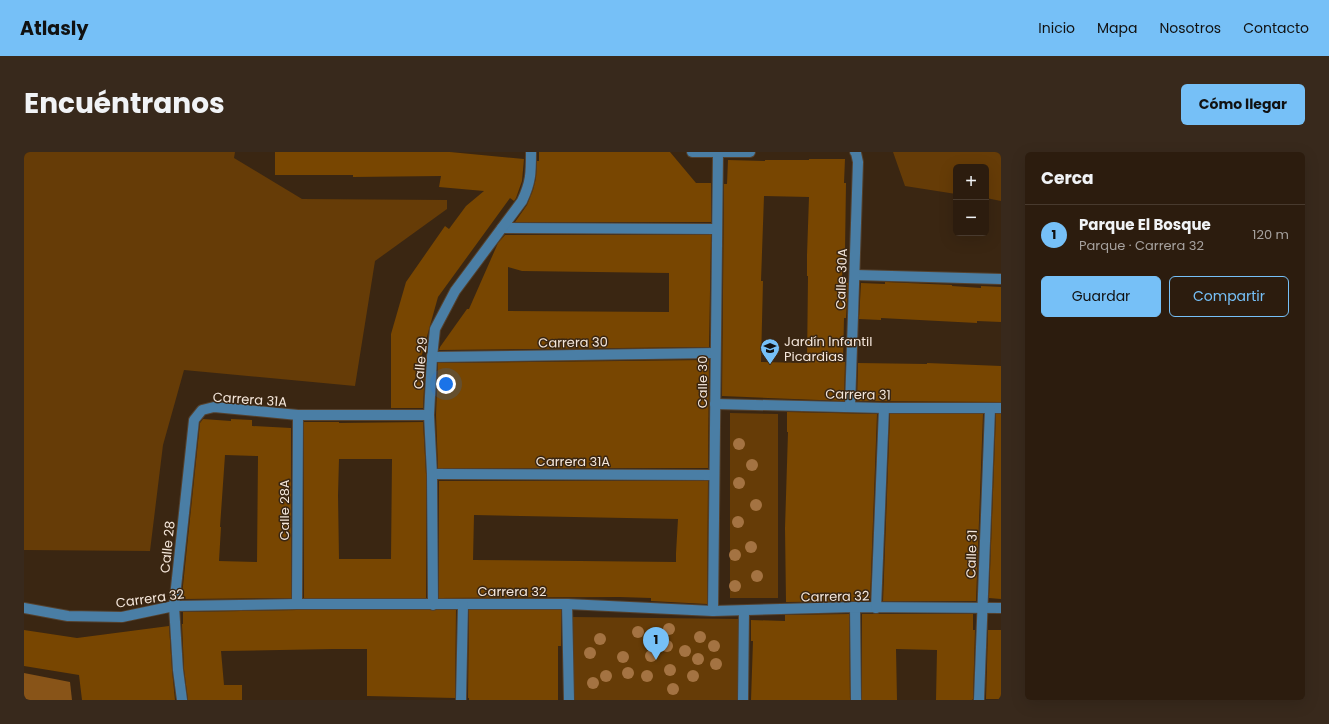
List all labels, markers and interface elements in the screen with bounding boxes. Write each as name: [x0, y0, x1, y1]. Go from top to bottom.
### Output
text: Atlasly: [20, 15, 88, 42]
text: Inicio: [1038, 18, 1075, 38]
text: Mapa: [1097, 18, 1138, 38]
text: Nosotros: [1160, 18, 1221, 38]
text: Contacto: [1243, 18, 1309, 38]
text: Encuéntranos: [24, 84, 225, 123]
button: Cómo llegar: [1181, 84, 1305, 125]
map controls: [953, 164, 989, 236]
button: +: [953, 164, 989, 200]
text: Cerca: [1041, 166, 1094, 190]
button: −: [953, 200, 989, 236]
text: Parque El Bosque: [1079, 214, 1211, 235]
text: 1: [1052, 225, 1056, 244]
text: 120 m: [1252, 225, 1289, 244]
text: Parque · Carrera 32: [1079, 236, 1204, 255]
street label: Calle 30A: [831, 248, 852, 310]
button: Guardar: [1041, 276, 1161, 317]
button: Compartir: [1169, 276, 1289, 317]
street label: Carrera 30: [538, 332, 608, 353]
place label: Jardín Infantil Picardias: [784, 332, 872, 366]
street label: Calle 29: [409, 336, 432, 390]
school or university icon: Jardín Infantil Picardias: [759, 337, 781, 365]
street label: Calle 30: [693, 356, 712, 408]
your location: [436, 374, 456, 394]
street label: Carrera 31: [825, 384, 891, 405]
street label: Carrera 31A: [212, 387, 288, 412]
street label: Carrera 31A: [536, 452, 610, 471]
street label: Calle 28A: [275, 479, 294, 541]
street label: Calle 28: [155, 520, 180, 574]
street label: Calle 31: [961, 529, 982, 579]
street label: Carrera 32: [478, 582, 546, 601]
street label: Carrera 32: [115, 584, 185, 613]
street label: Carrera 32: [800, 586, 870, 607]
pin: 1: [643, 627, 669, 660]

